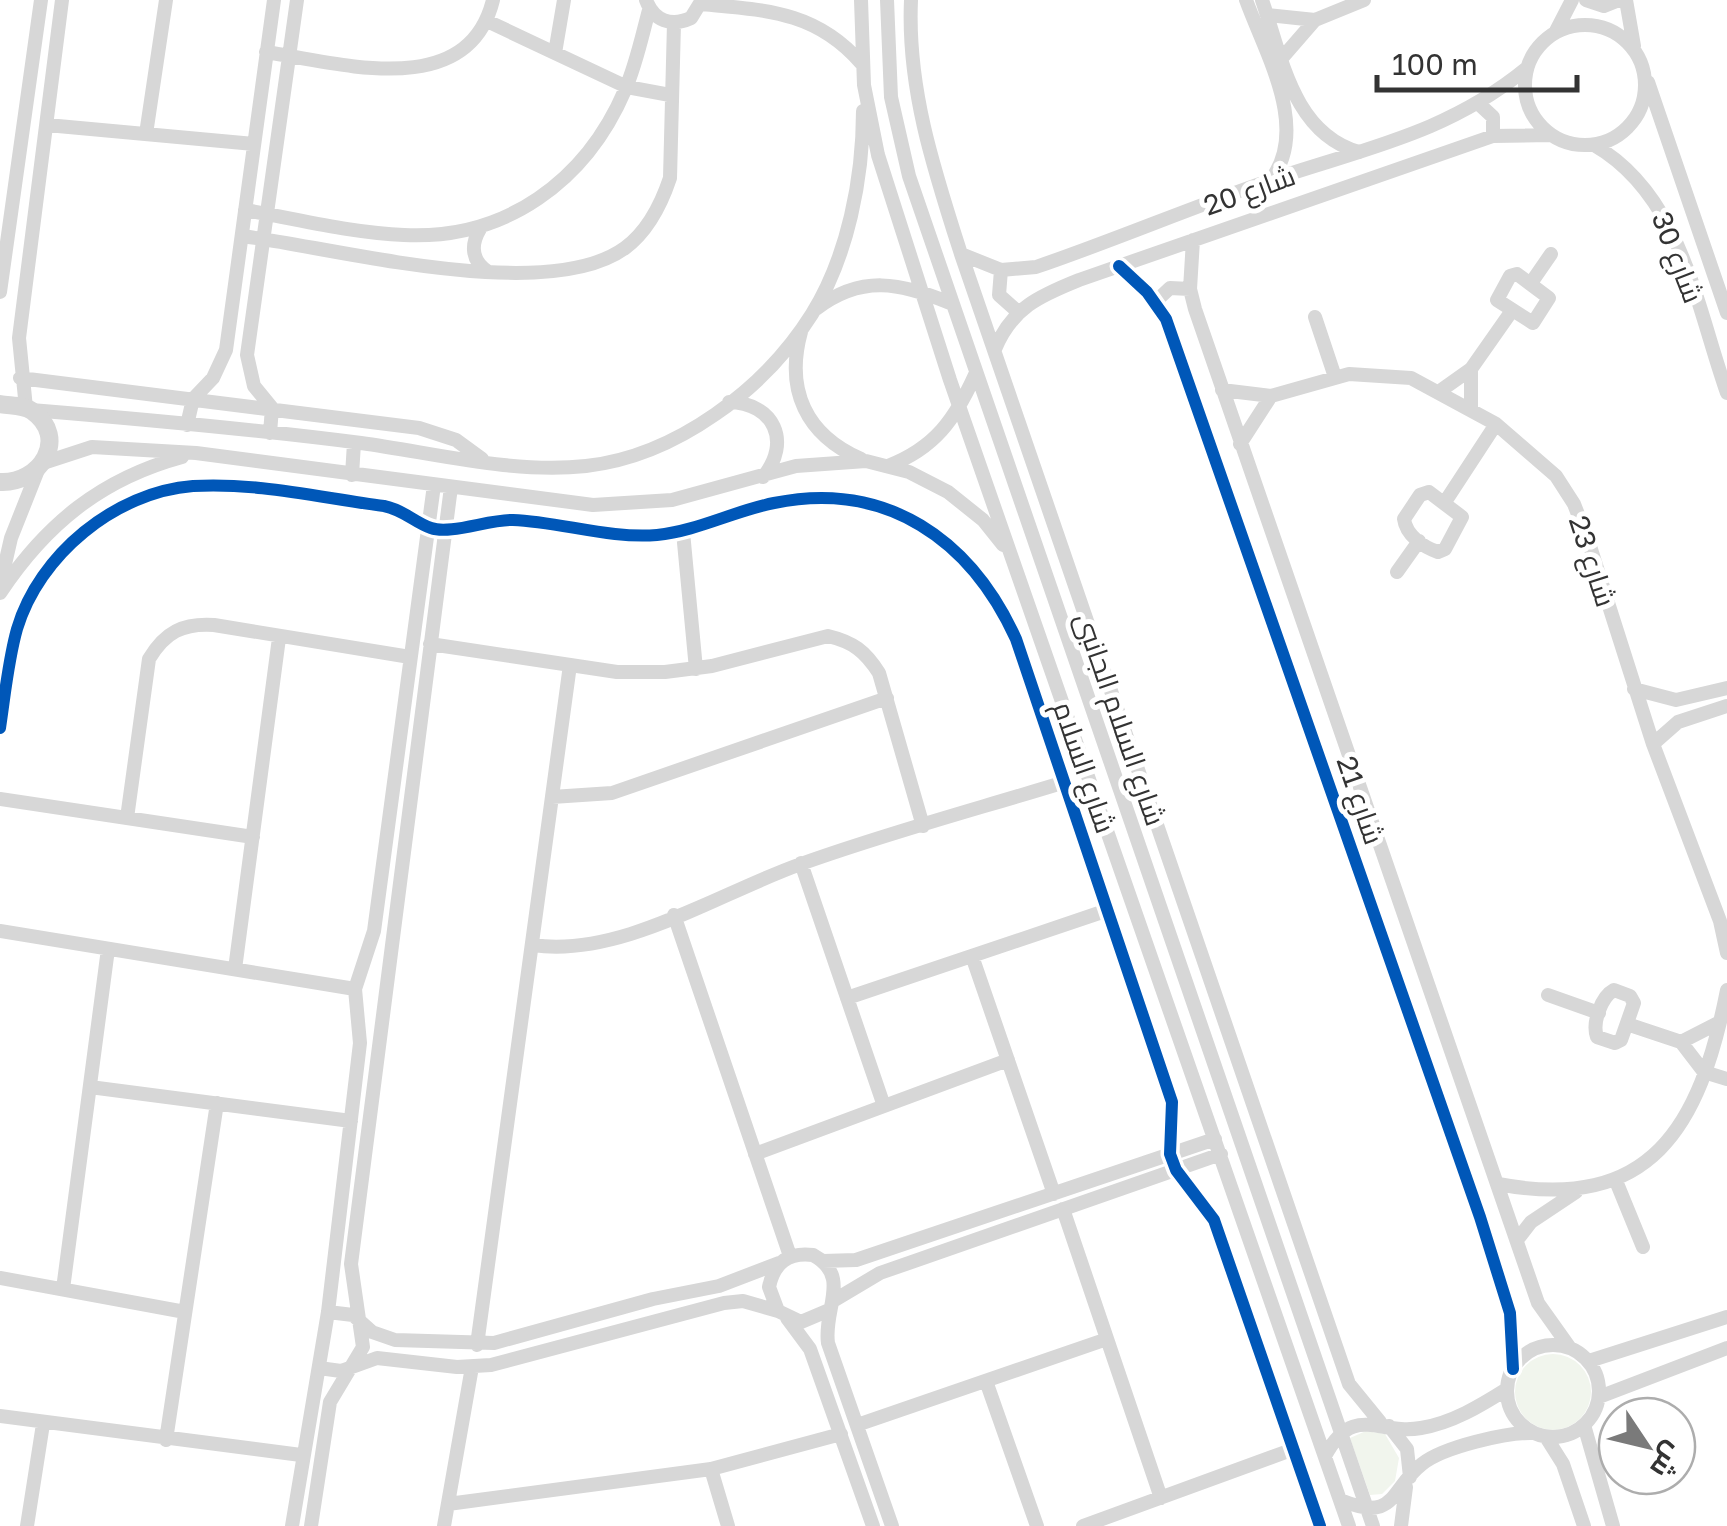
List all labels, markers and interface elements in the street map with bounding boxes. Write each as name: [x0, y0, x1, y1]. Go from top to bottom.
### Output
scale bar: [1377, 30, 1577, 92]
text: 100 m: [1392, 46, 1478, 82]
street label: شارع 20: [1199, 158, 1300, 225]
street label: شارع 30: [1643, 207, 1710, 308]
street label: شارع 23: [1560, 511, 1623, 612]
street label: شارع السلام الجانبى: [1069, 608, 1173, 830]
street label: شارع السلام: [1047, 697, 1123, 837]
street label: شارع 21: [1328, 752, 1391, 849]
north arrow: [1597, 1396, 1697, 1496]
text: ش: [1643, 1436, 1692, 1485]

